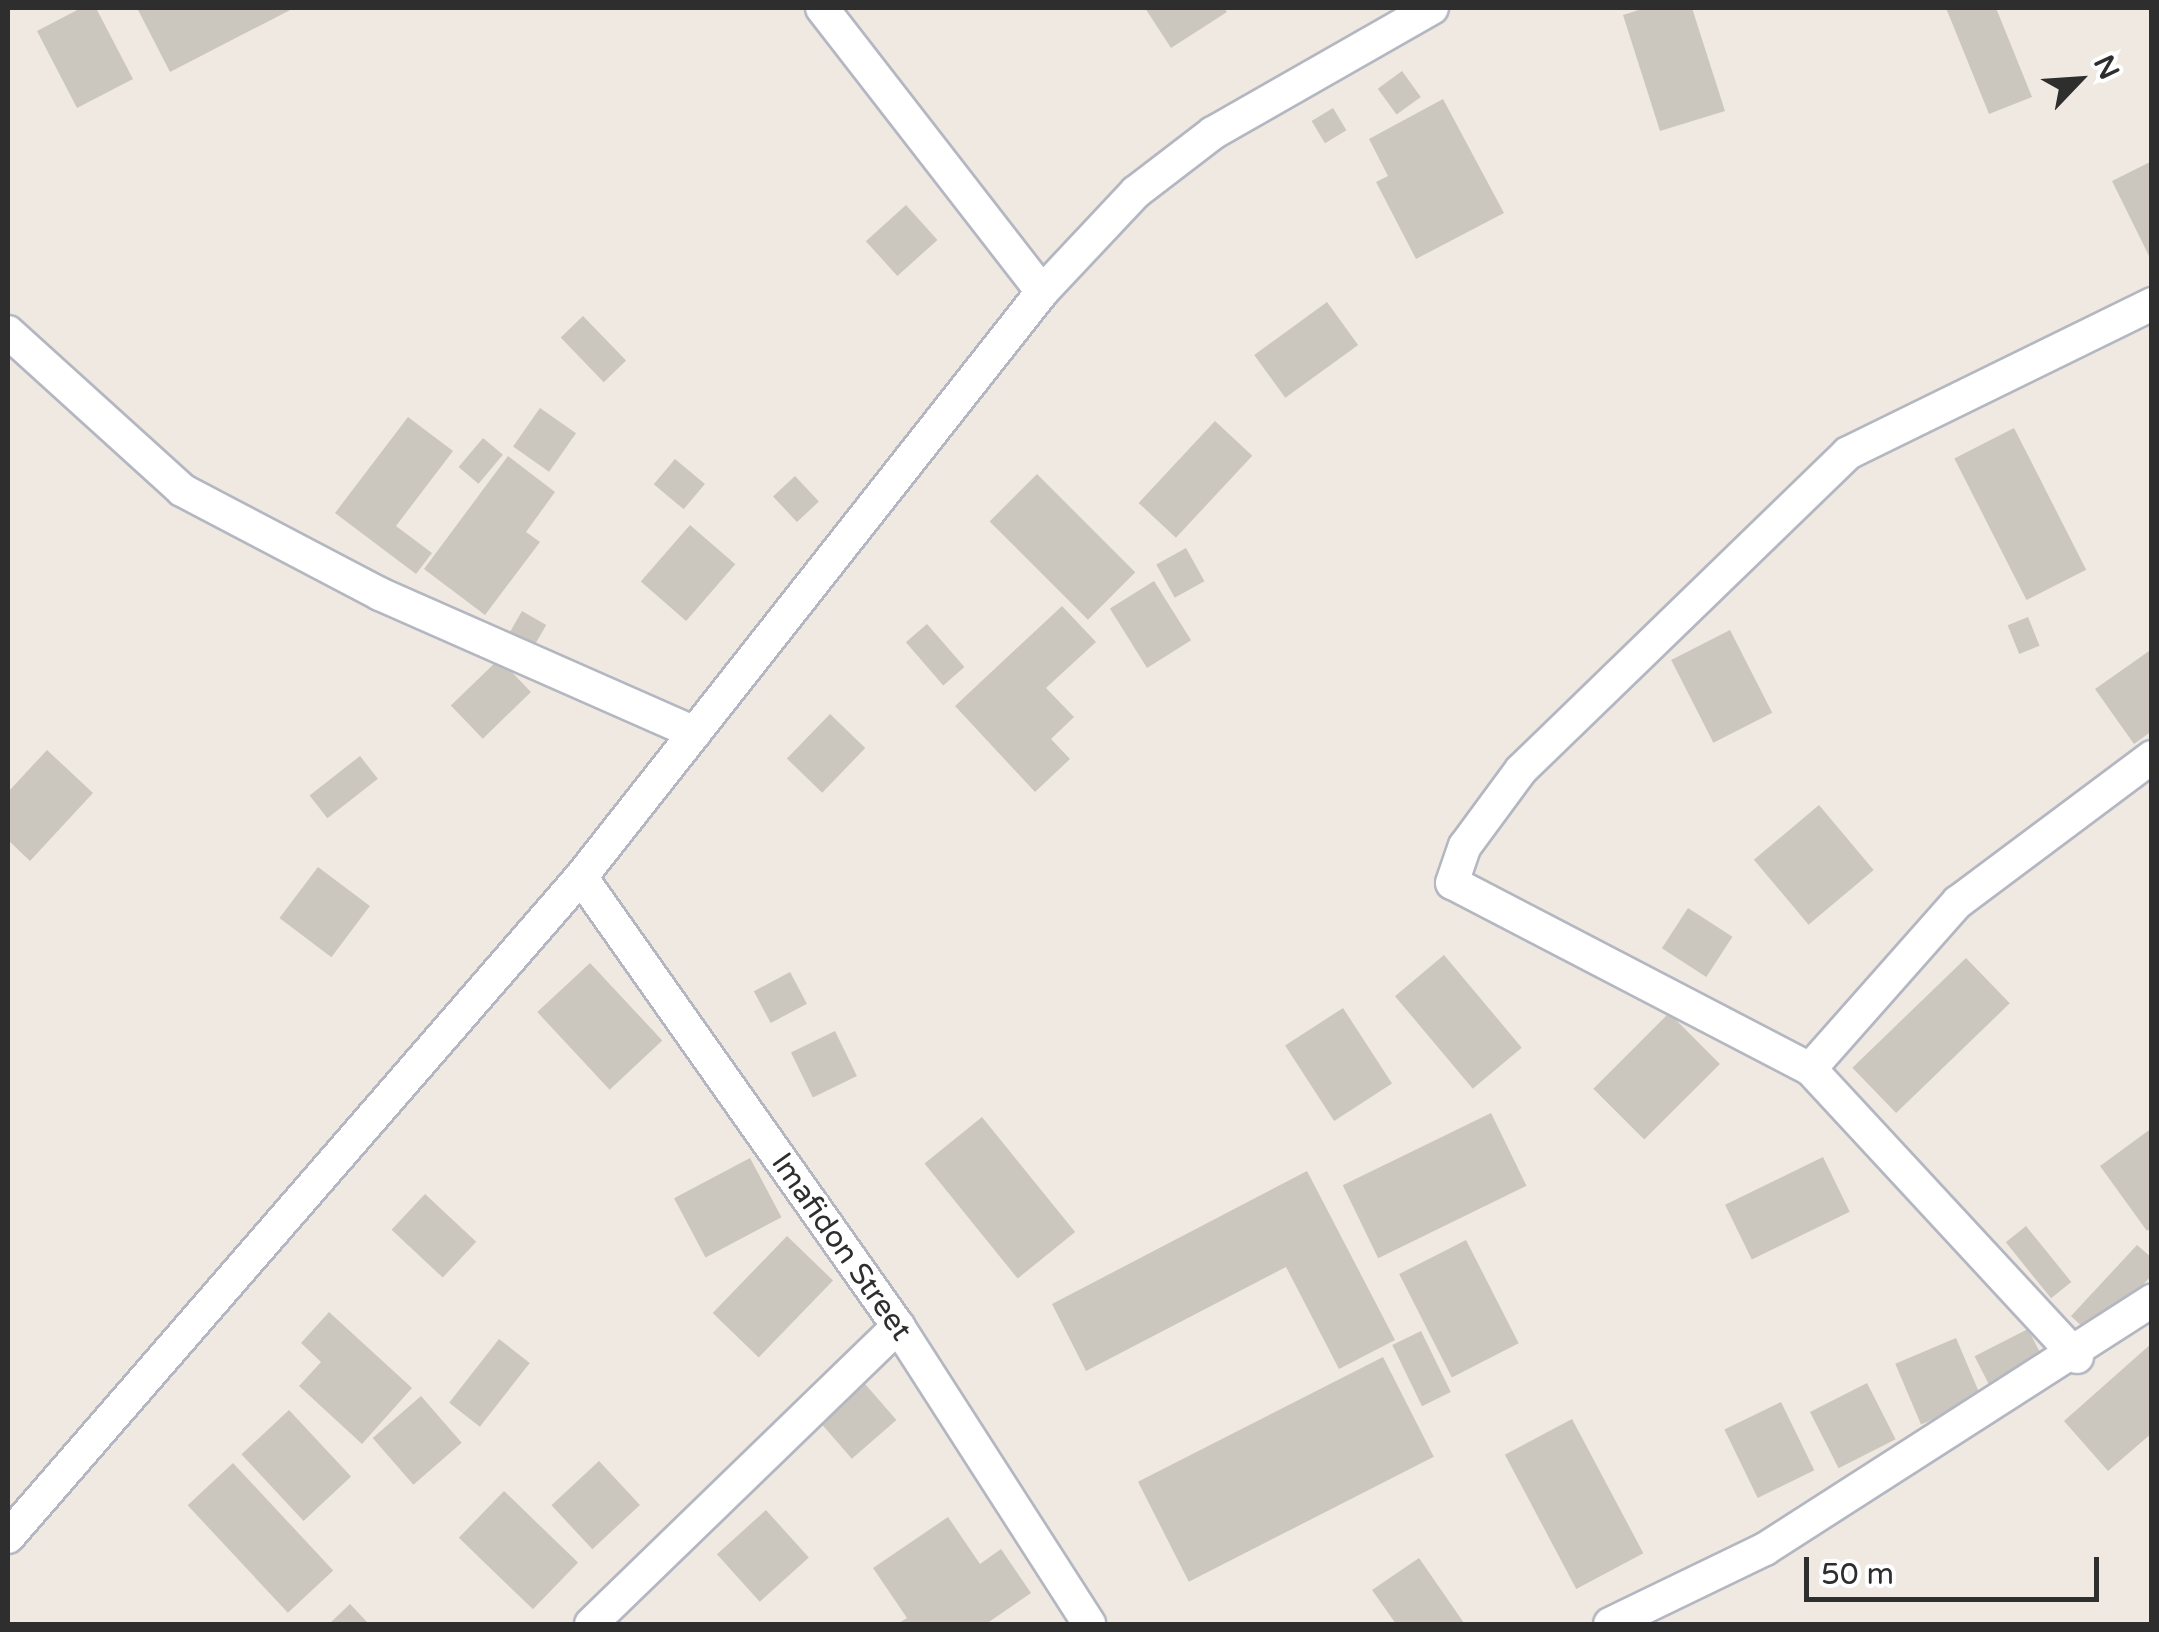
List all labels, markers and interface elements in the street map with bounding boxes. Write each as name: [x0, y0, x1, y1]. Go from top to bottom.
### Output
north arrow: [2029, 30, 2129, 130]
text: N: [2086, 50, 2126, 85]
street label: Imafidon Street: [763, 1146, 919, 1348]
scale bar: [1809, 1537, 2104, 1599]
text: 50 m: [1821, 1556, 1894, 1593]

